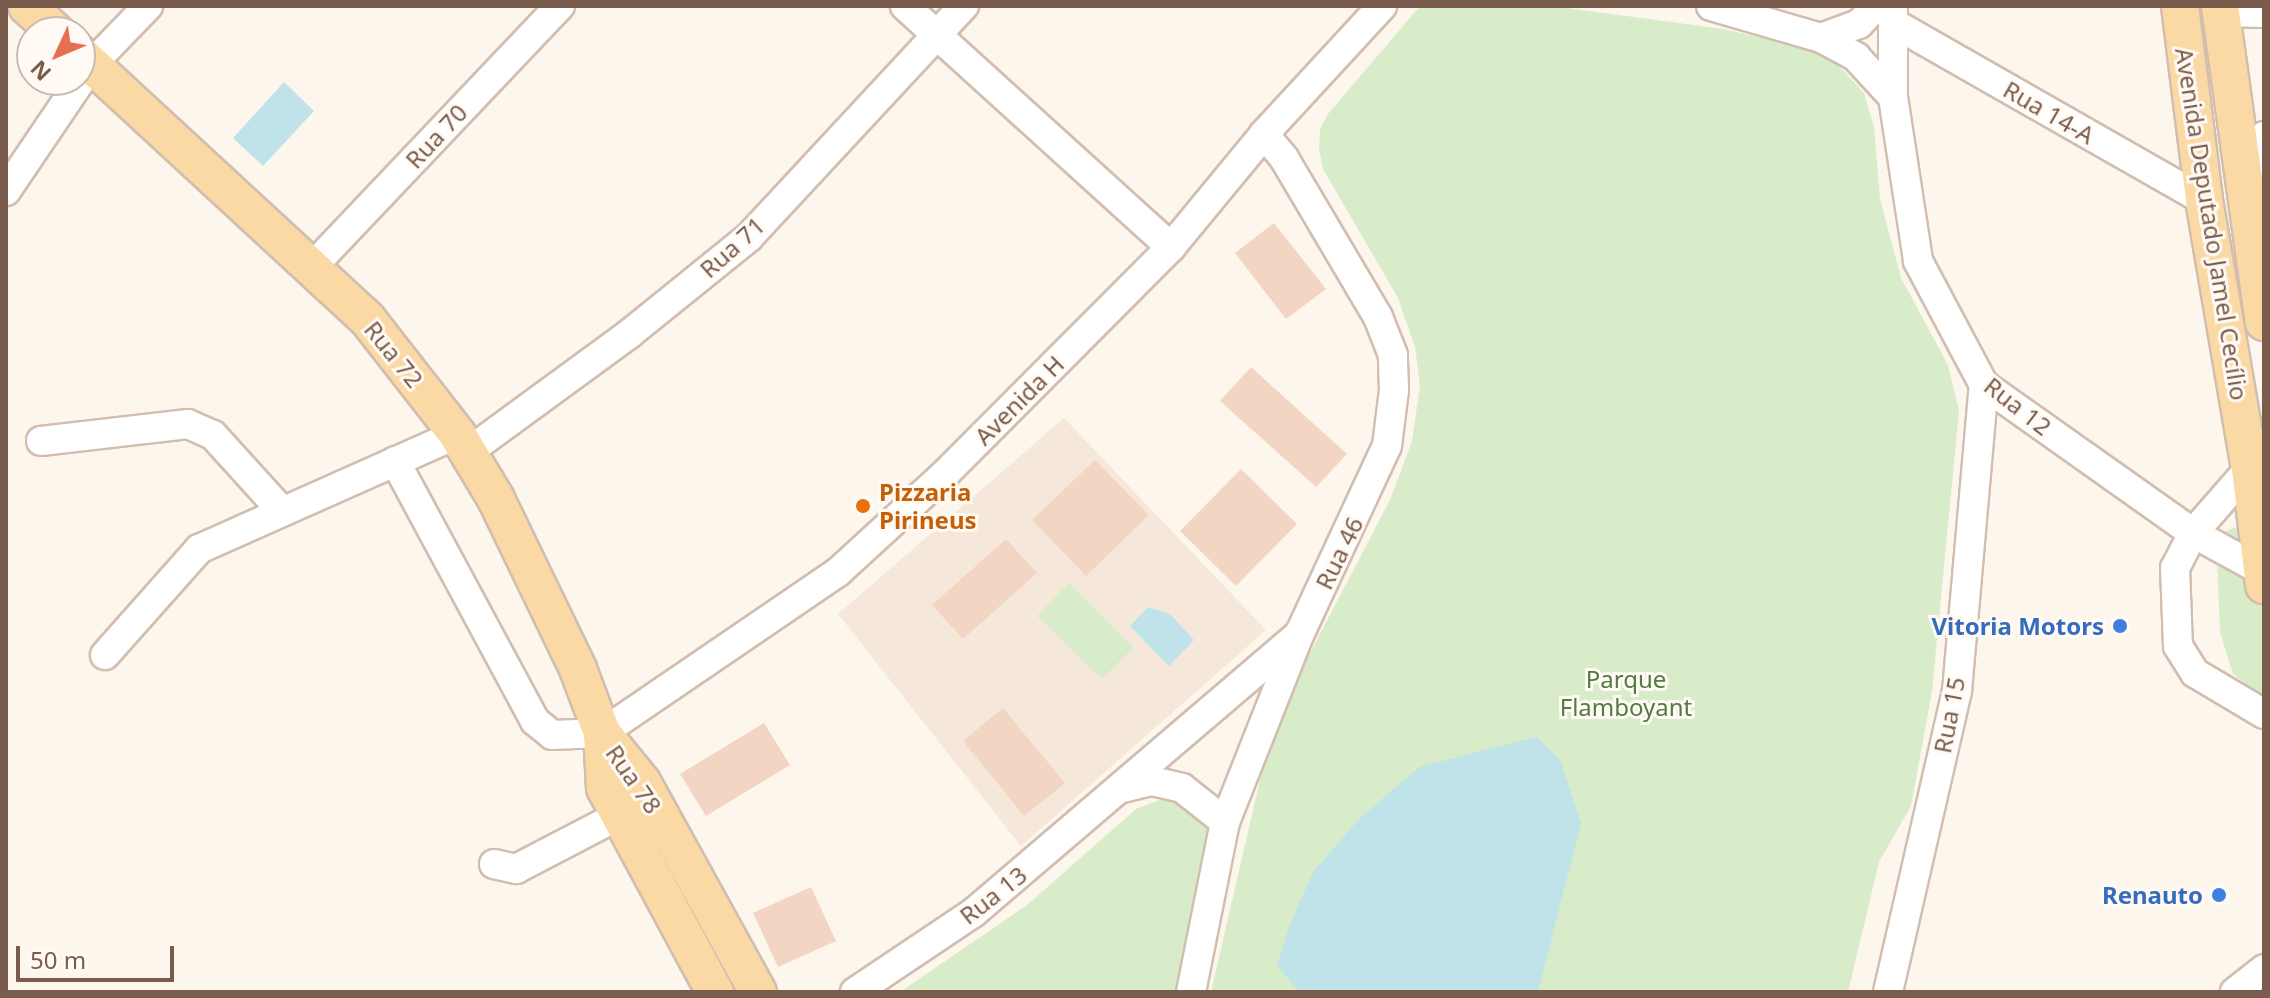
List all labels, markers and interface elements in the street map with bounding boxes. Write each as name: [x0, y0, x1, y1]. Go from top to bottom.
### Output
north arrow: [16, 16, 96, 96]
street label: Avenida Deputado Jamel Cecílio: [2170, 46, 2254, 402]
text: N: [23, 54, 57, 88]
street label: Rua 14-A: [1999, 75, 2099, 149]
street label: Rua 70: [399, 98, 473, 174]
street label: Rua 71: [694, 211, 770, 283]
street label: Rua 72: [359, 315, 429, 393]
street label: Avenida H: [968, 349, 1070, 451]
street label: Rua 12: [1979, 371, 2057, 441]
place label: Pizzaria Pirineus: [879, 478, 977, 534]
marker: Pizzaria Pirineus: [854, 497, 872, 515]
street label: Rua 46: [1309, 512, 1369, 594]
place label: Vitoria Motors: [1931, 612, 2104, 640]
marker: Vitoria Motors: [2111, 617, 2129, 635]
park label: Parque Flamboyant: [1560, 665, 1692, 721]
street label: Rua 15: [1928, 674, 1970, 756]
street label: Rua 78: [600, 739, 668, 819]
street label: Rua 13: [954, 860, 1032, 930]
place label: Renauto: [2102, 881, 2203, 909]
marker: Renauto: [2210, 886, 2228, 904]
scale bar: [20, 930, 178, 980]
text: 50 m: [30, 943, 86, 976]

